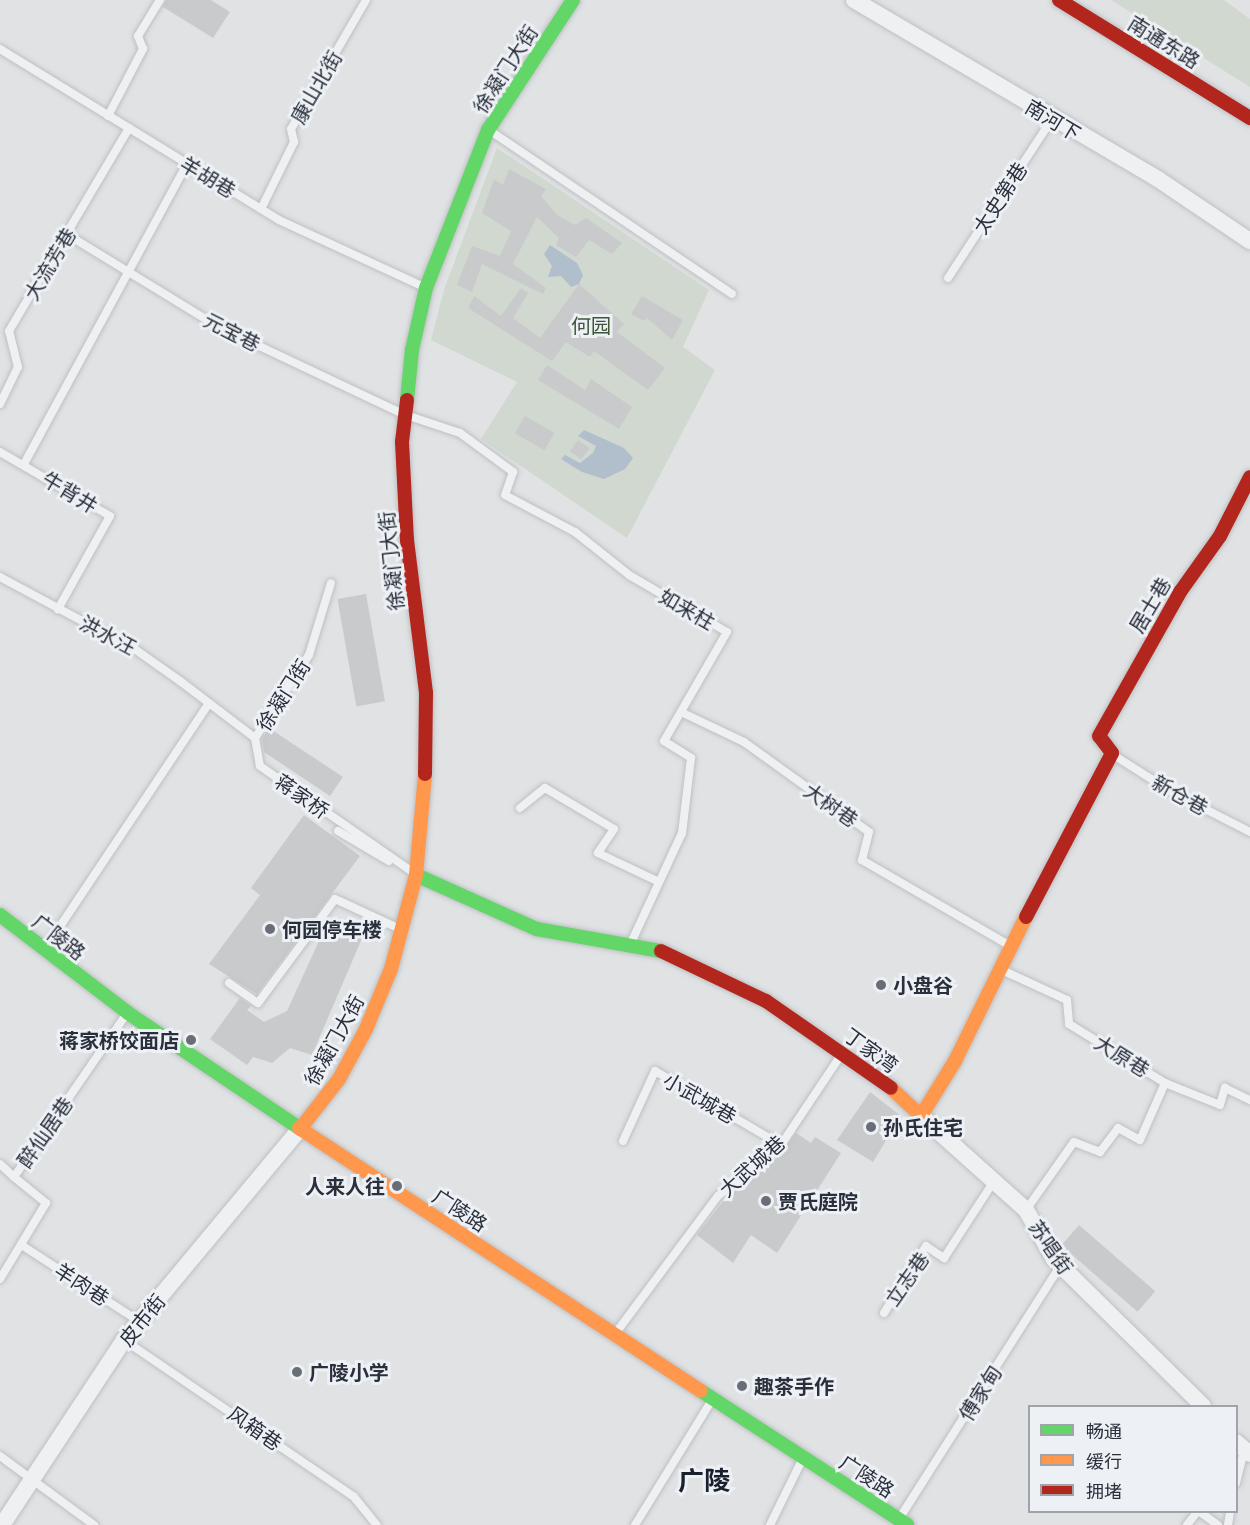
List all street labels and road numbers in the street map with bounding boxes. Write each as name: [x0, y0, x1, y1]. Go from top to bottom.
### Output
street label: 南通东路: [1124, 11, 1204, 73]
street label: 徐凝门大街: [468, 21, 542, 117]
street label: 康山北街: [286, 46, 346, 128]
street label: 南河下: [1021, 94, 1085, 146]
street label: 羊胡巷: [176, 151, 240, 203]
street label: 太史第巷: [968, 158, 1032, 238]
street label: 大流芳巷: [19, 224, 81, 304]
street label: 元宝巷: [200, 308, 264, 356]
street label: 牛背井: [38, 466, 102, 518]
street label: 徐凝门大街: [374, 510, 408, 612]
street label: 居士巷: [1124, 573, 1176, 637]
street label: 如来柱: [655, 584, 719, 634]
street label: 洪水汪: [76, 610, 140, 660]
street label: 徐凝门街: [251, 655, 315, 735]
street label: 蒋家桥: [271, 769, 333, 823]
street label: 新仓巷: [1148, 770, 1212, 820]
street label: 大树巷: [800, 778, 862, 832]
street label: 广陵路: [28, 909, 90, 965]
street label: 徐凝门大街: [299, 990, 369, 1090]
street label: 丁家湾: [840, 1023, 902, 1077]
street label: 大原巷: [1090, 1030, 1154, 1082]
street label: 小武城巷: [659, 1068, 741, 1128]
street label: 醉仙居巷: [12, 1092, 78, 1172]
street label: 大武城巷: [714, 1130, 790, 1202]
street label: 广陵路: [428, 1184, 492, 1236]
street label: 苏唱街: [1024, 1216, 1078, 1278]
street label: 立志巷: [880, 1248, 934, 1310]
street label: 羊肉巷: [50, 1258, 114, 1310]
street label: 皮市街: [114, 1289, 170, 1351]
street label: 傅家甸: [954, 1361, 1006, 1425]
street label: 风箱巷: [224, 1401, 286, 1455]
street label: 广陵路: [835, 1450, 899, 1502]

